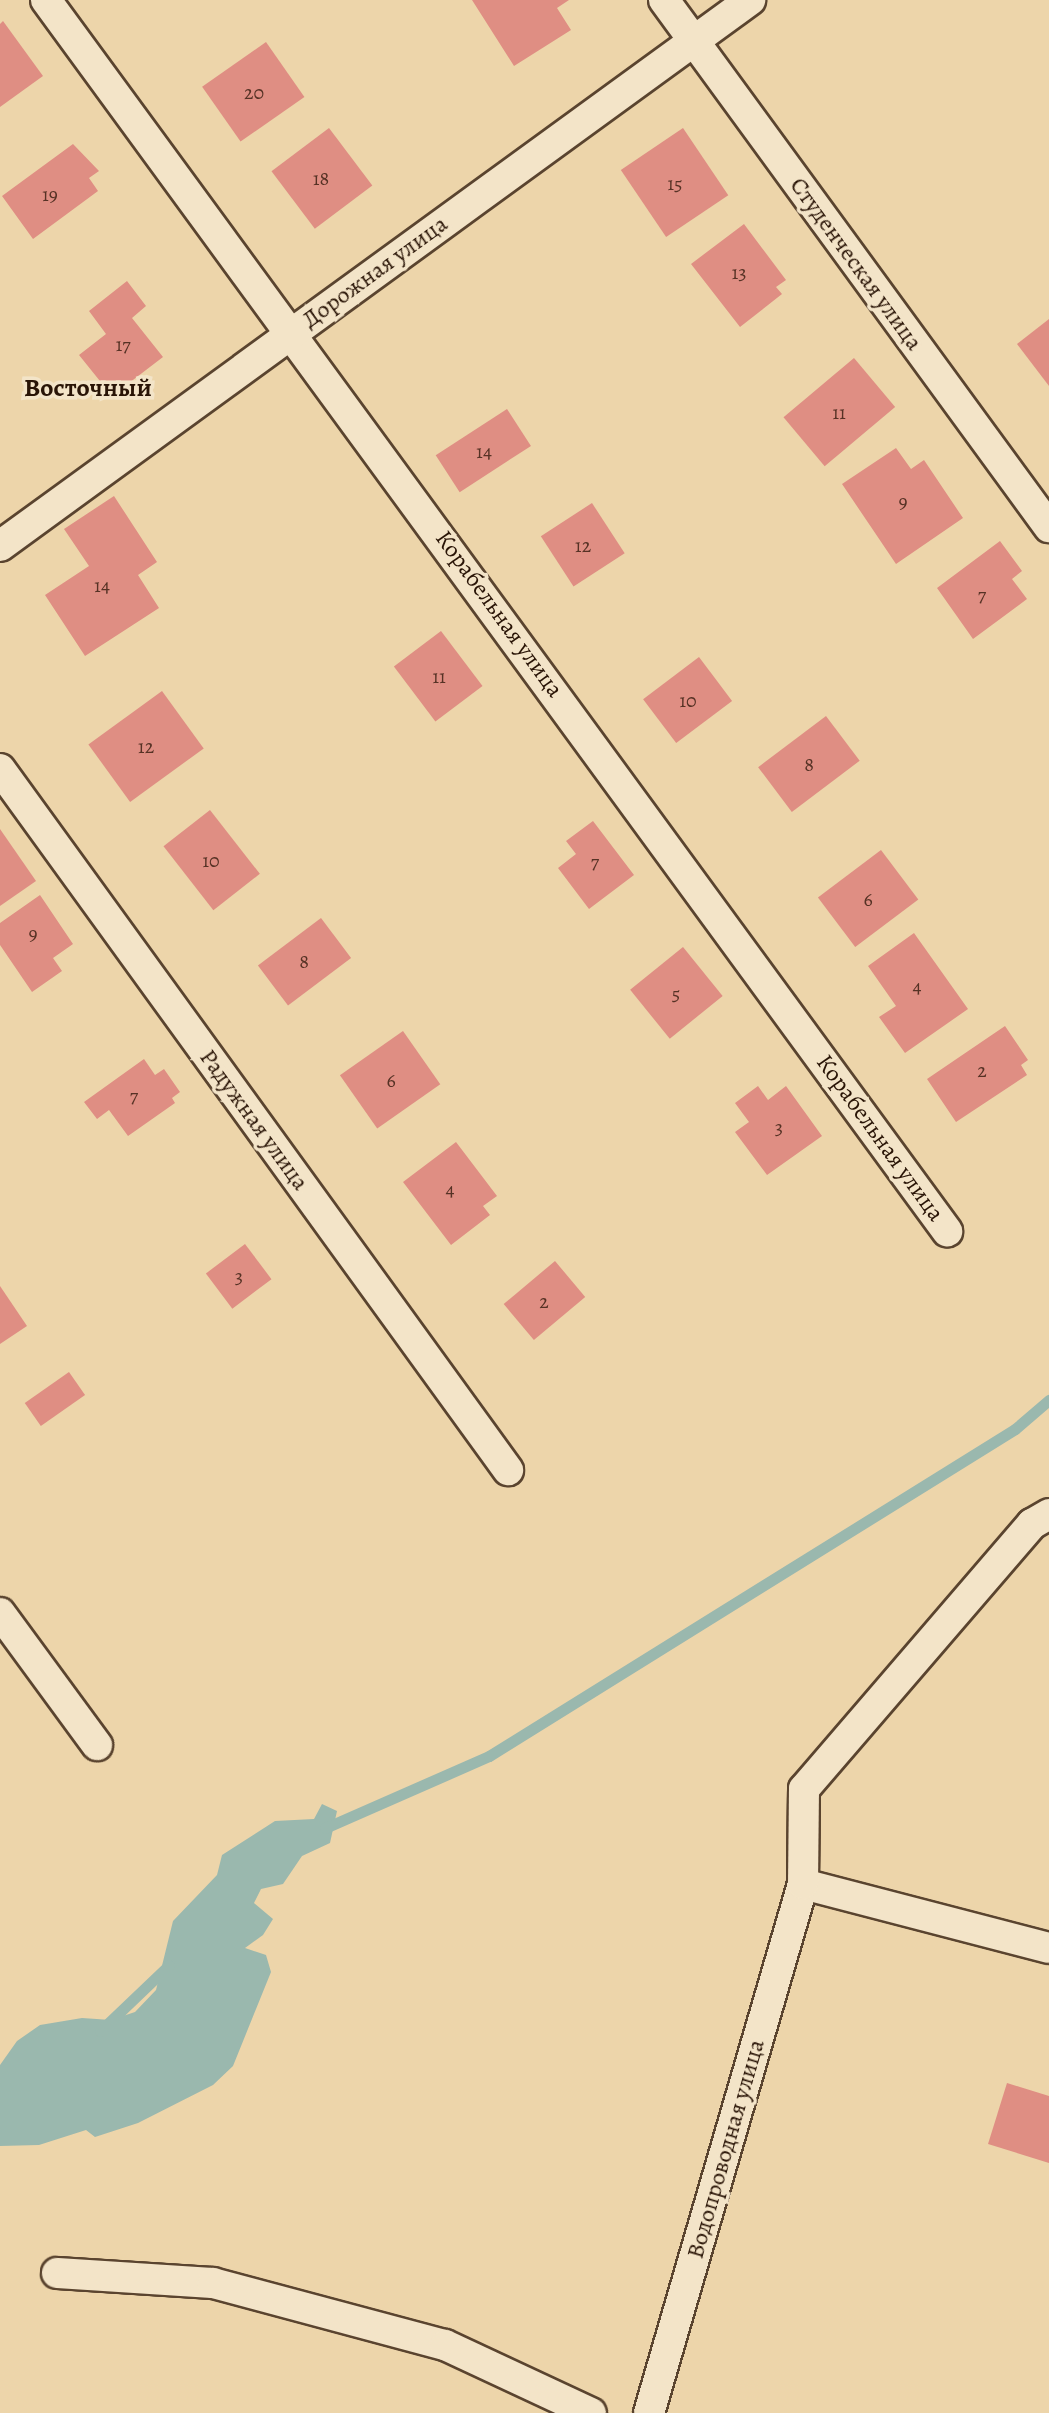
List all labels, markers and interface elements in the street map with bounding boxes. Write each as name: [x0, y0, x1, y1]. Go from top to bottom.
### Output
house number: 20: [244, 80, 264, 104]
house number: 18: [313, 166, 329, 190]
house number: 15: [667, 171, 683, 195]
street label: Студенческая улица: [784, 172, 928, 356]
house number: 19: [42, 182, 58, 206]
street label: Дорожная улица: [297, 210, 453, 334]
house number: 13: [731, 260, 747, 284]
house number: 17: [115, 332, 131, 356]
district label: Восточный: [24, 372, 152, 404]
house number: 11: [832, 400, 846, 424]
house number: 14: [476, 439, 492, 463]
house number: 9: [898, 489, 908, 513]
street label: Корабельная улица: [429, 525, 569, 703]
house number: 12: [575, 533, 591, 557]
house number: 14: [94, 573, 110, 597]
house number: 7: [978, 582, 986, 606]
house number: 11: [432, 664, 446, 688]
house number: 10: [679, 688, 697, 712]
house number: 12: [138, 734, 154, 758]
house number: 8: [804, 752, 814, 776]
house number: 10: [202, 848, 220, 872]
house number: 7: [591, 849, 599, 873]
house number: 6: [863, 887, 873, 911]
house number: 9: [28, 921, 38, 945]
house number: 8: [299, 949, 309, 973]
house number: 4: [912, 974, 922, 998]
house number: 5: [672, 981, 680, 1005]
street label: Радужная улица: [193, 1044, 315, 1196]
street label: Корабельная улица: [810, 1049, 950, 1227]
house number: 2: [977, 1058, 987, 1082]
house number: 6: [386, 1068, 396, 1092]
house number: 7: [130, 1083, 138, 1107]
house number: 3: [775, 1115, 783, 1139]
house number: 4: [445, 1177, 455, 1201]
house number: 3: [235, 1264, 243, 1288]
house number: 2: [539, 1289, 549, 1313]
street label: Водопроводная улица: [681, 2036, 771, 2262]

